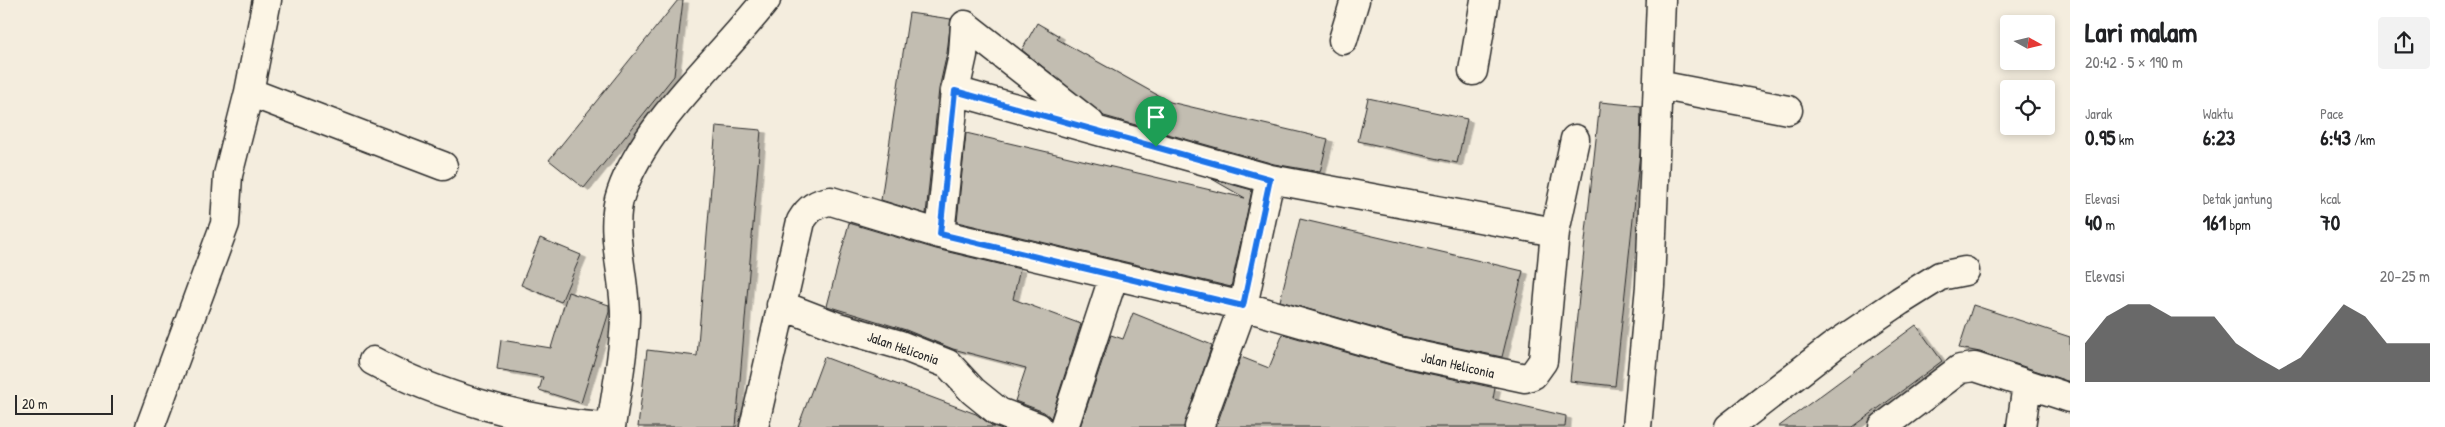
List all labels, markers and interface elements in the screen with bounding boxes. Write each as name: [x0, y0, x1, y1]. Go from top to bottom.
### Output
text: Lari malam: [2085, 13, 2197, 51]
north arrow: [2000, 15, 2055, 70]
map controls: [2000, 15, 2055, 135]
button: share: [2378, 17, 2430, 69]
text: 20:42 · 5 × 190 m: [2085, 51, 2183, 73]
button: locate: [2000, 80, 2055, 135]
pin: [1135, 96, 1177, 147]
icon: arrive: [1142, 103, 1170, 131]
text: Jarak: [2085, 104, 2112, 123]
text: Waktu: [2203, 104, 2233, 123]
text: Pace: [2320, 104, 2344, 123]
text: 0.95: [2085, 123, 2116, 152]
text: 6:23: [2203, 123, 2235, 152]
text: 6:43: [2320, 123, 2351, 152]
text: km: [2116, 130, 2134, 149]
text: /km: [2351, 130, 2375, 149]
text: Elevasi: [2085, 189, 2120, 208]
text: Detak jantung: [2203, 189, 2272, 208]
text: kcal: [2320, 189, 2341, 208]
text: 40: [2085, 208, 2102, 237]
text: 161: [2203, 208, 2226, 237]
text: 70: [2320, 208, 2340, 237]
text: m: [2102, 215, 2115, 234]
text: bpm: [2226, 215, 2251, 234]
text: Elevasi: [2085, 265, 2125, 287]
text: 20–25 m: [2380, 265, 2430, 287]
street label: Jalan Heliconia: [865, 326, 942, 369]
street label: Jalan Heliconia: [1420, 347, 1497, 382]
scale bar: [15, 392, 112, 415]
text: 20 m: [22, 394, 48, 413]

